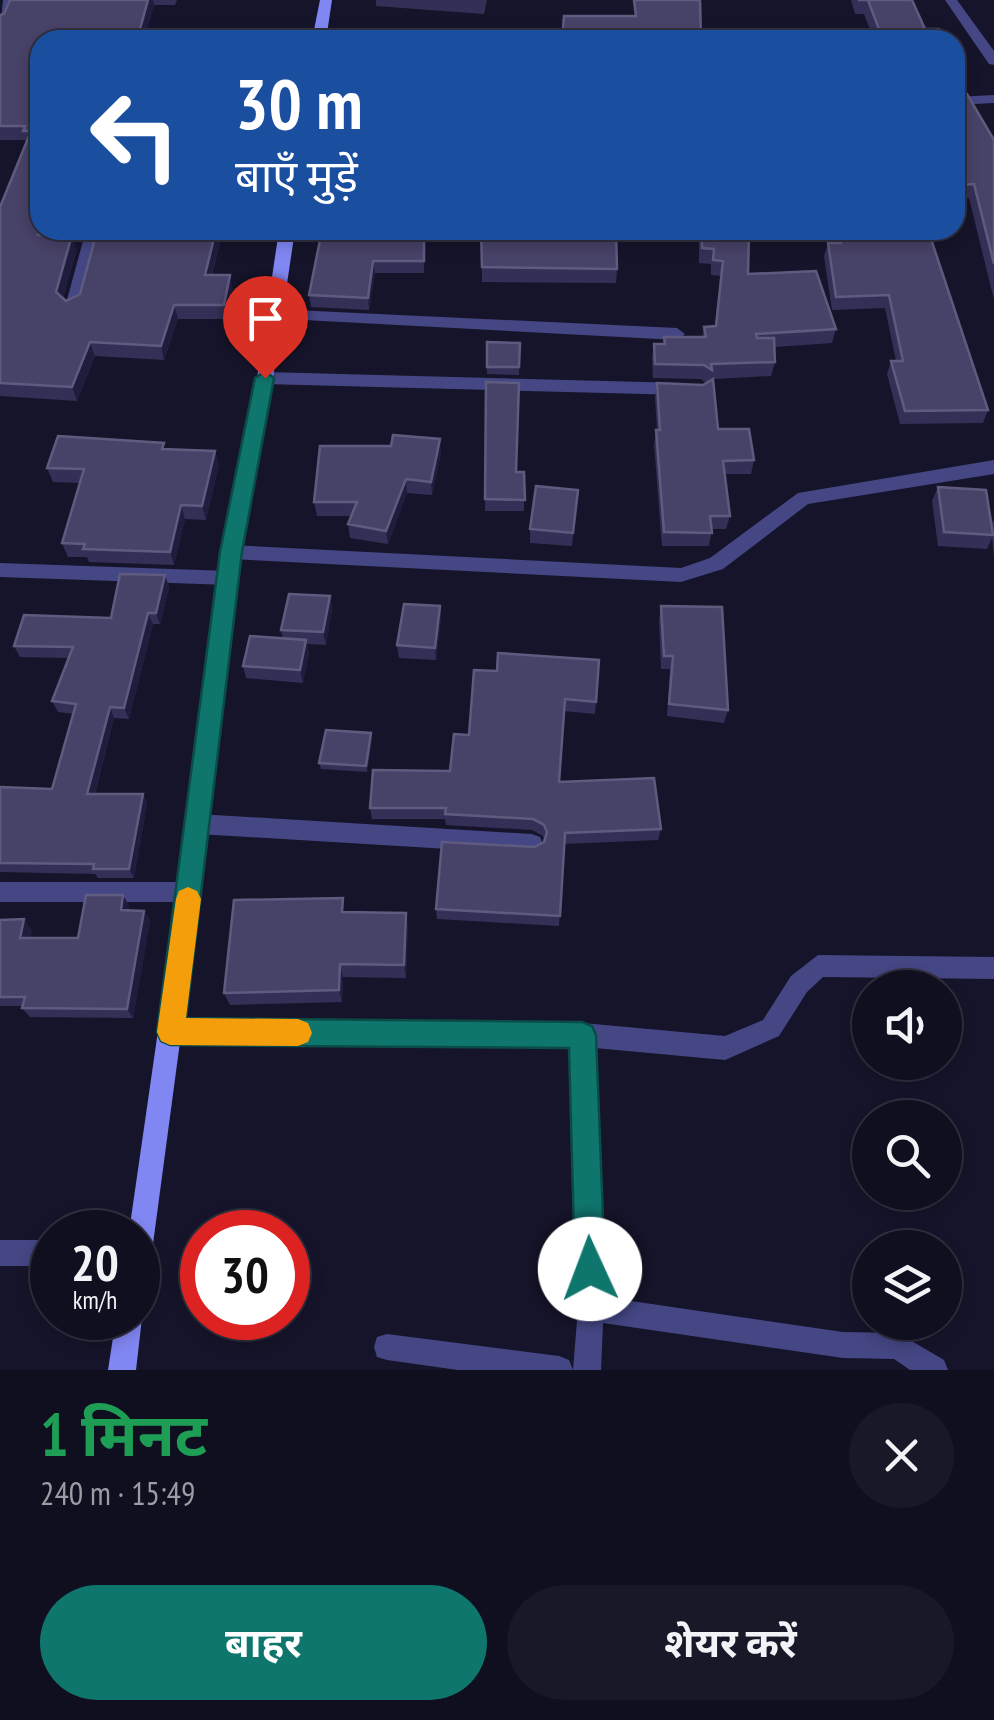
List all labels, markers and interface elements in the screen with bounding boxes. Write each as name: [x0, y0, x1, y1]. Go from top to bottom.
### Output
text: 30 m: [235, 58, 363, 148]
icon: left: [70, 70, 200, 200]
text: बाएँ मुड़ें: [235, 146, 358, 204]
pin: [223, 276, 308, 379]
icon: arrive: [238, 291, 293, 346]
map controls: [852, 970, 962, 1340]
button: sound: [852, 970, 962, 1080]
button: search: [852, 1100, 962, 1210]
speed limit sign: 30: [180, 1210, 310, 1340]
position arrow: [538, 1217, 642, 1321]
text: 20: [71, 1230, 119, 1295]
button: layers: [852, 1230, 962, 1340]
text: km/h: [73, 1284, 117, 1316]
text: 1 मिनट: [40, 1395, 207, 1473]
button: close: [849, 1403, 954, 1508]
text: 240 m · 15:49: [40, 1472, 195, 1514]
button: बाहर: [40, 1585, 487, 1700]
button: शेयर करें: [507, 1585, 954, 1700]

